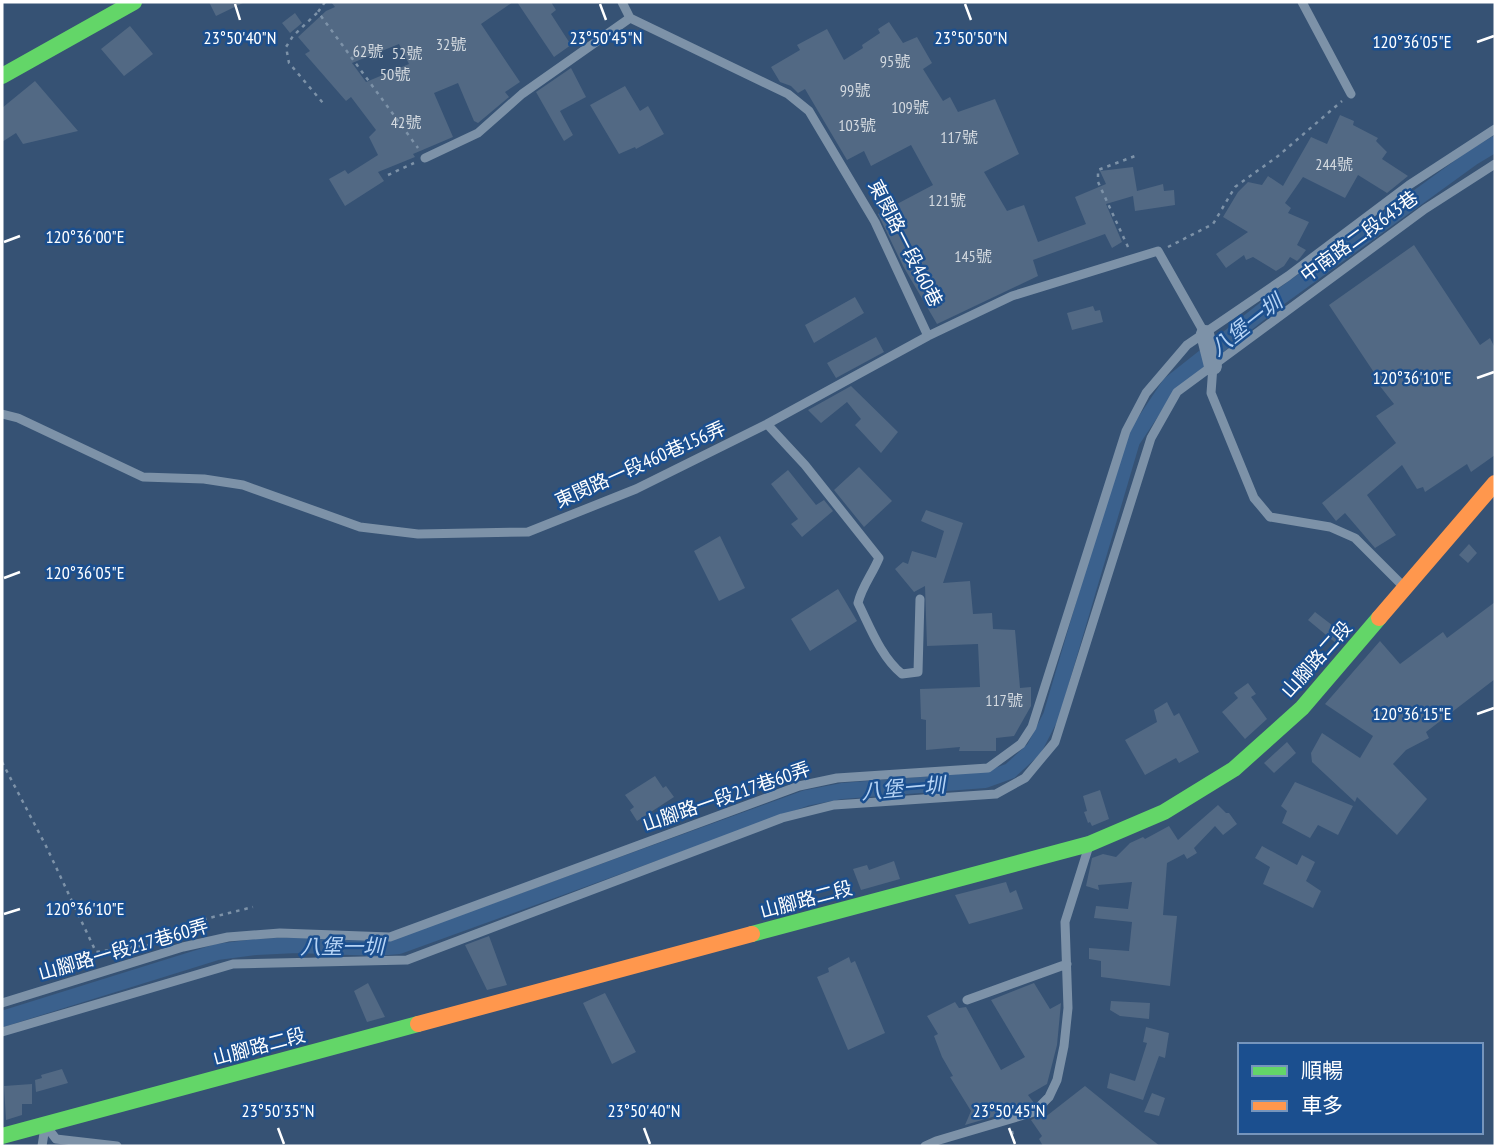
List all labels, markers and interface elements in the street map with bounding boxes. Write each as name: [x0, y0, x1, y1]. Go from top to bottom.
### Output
text: 23°50'40"N: [204, 26, 276, 49]
text: 23°50'45"N: [570, 26, 642, 49]
text: 23°50'50"N: [935, 26, 1007, 49]
text: 120°36'05"E: [1373, 30, 1451, 53]
house number: 32號: [436, 34, 466, 54]
house number: 62號: [353, 41, 383, 61]
house number: 52號: [392, 43, 422, 63]
house number: 95號: [880, 51, 910, 71]
house number: 50號: [380, 64, 410, 84]
house number: 99號: [840, 80, 870, 100]
house number: 109號: [891, 97, 929, 117]
house number: 42號: [391, 112, 421, 132]
house number: 103號: [838, 115, 876, 135]
house number: 117號: [940, 127, 978, 147]
house number: 244號: [1315, 154, 1353, 174]
street label: 東閔路一段460巷: [864, 175, 948, 311]
street label: 中南路二段643巷: [1295, 185, 1423, 287]
house number: 121號: [928, 190, 966, 210]
text: 120°36'00"E: [46, 225, 124, 248]
house number: 145號: [954, 246, 992, 266]
water label: 八堡一圳: [1205, 287, 1290, 361]
text: 120°36'10"E: [1373, 366, 1451, 389]
street label: 東閔路一段460巷156弄: [551, 416, 729, 512]
text: 120°36'05"E: [46, 561, 124, 584]
street label: 山腳路二段: [1275, 616, 1357, 702]
house number: 117號: [985, 690, 1023, 710]
text: 120°36'15"E: [1373, 702, 1451, 725]
street label: 山腳路一段217巷60弄: [639, 756, 813, 836]
water label: 八堡一圳: [860, 771, 949, 805]
street label: 山腳路二段: [757, 875, 855, 923]
text: 120°36'10"E: [46, 897, 124, 920]
street label: 山腳路一段217巷60弄: [35, 913, 211, 985]
water label: 八堡一圳: [300, 933, 387, 960]
street label: 山腳路二段: [210, 1022, 308, 1070]
legend: [1238, 1043, 1483, 1134]
text: 順暢: [1301, 1057, 1343, 1084]
text: 車多: [1301, 1092, 1343, 1119]
text: 23°50'35"N: [242, 1099, 314, 1122]
text: 23°50'40"N: [608, 1099, 680, 1122]
text: 23°50'45"N: [973, 1099, 1045, 1122]

